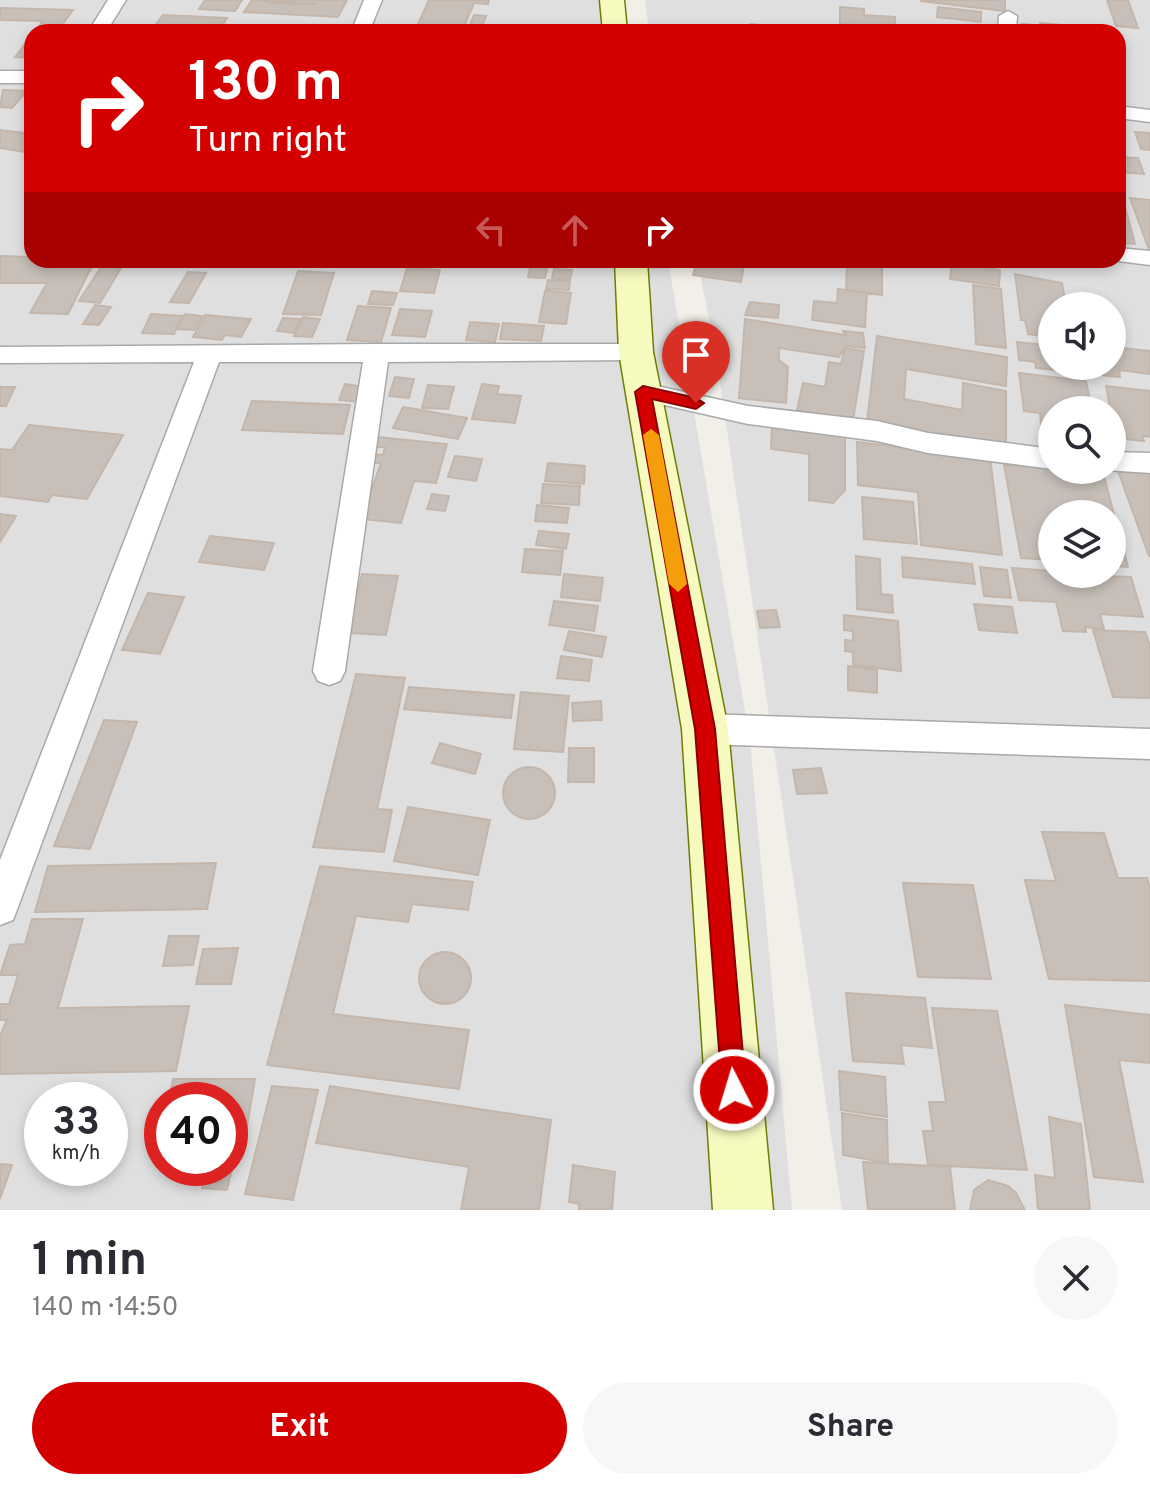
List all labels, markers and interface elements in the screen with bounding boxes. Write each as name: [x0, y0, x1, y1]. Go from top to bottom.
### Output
text: 130 m: [188, 50, 343, 120]
icon: right: [56, 56, 160, 160]
text: Turn right: [188, 119, 347, 165]
icon: left: [469, 208, 513, 252]
icon: ahead: [553, 208, 597, 252]
icon: right: [637, 208, 681, 252]
map controls: [1038, 292, 1126, 588]
button: sound: [1038, 292, 1126, 380]
pin: [662, 321, 730, 403]
icon: arrive: [674, 333, 718, 377]
button: search: [1038, 396, 1126, 484]
button: layers: [1038, 500, 1126, 588]
position arrow: [692, 1048, 776, 1132]
speed limit sign: 40: [144, 1082, 248, 1186]
text: 33: [52, 1099, 100, 1149]
text: km/h: [52, 1141, 100, 1167]
text: 1 min: [32, 1232, 147, 1292]
button: close: [1034, 1236, 1118, 1320]
text: 140 m · 14:50: [32, 1292, 178, 1325]
button: Exit: [32, 1382, 567, 1474]
button: Share: [583, 1382, 1118, 1474]

